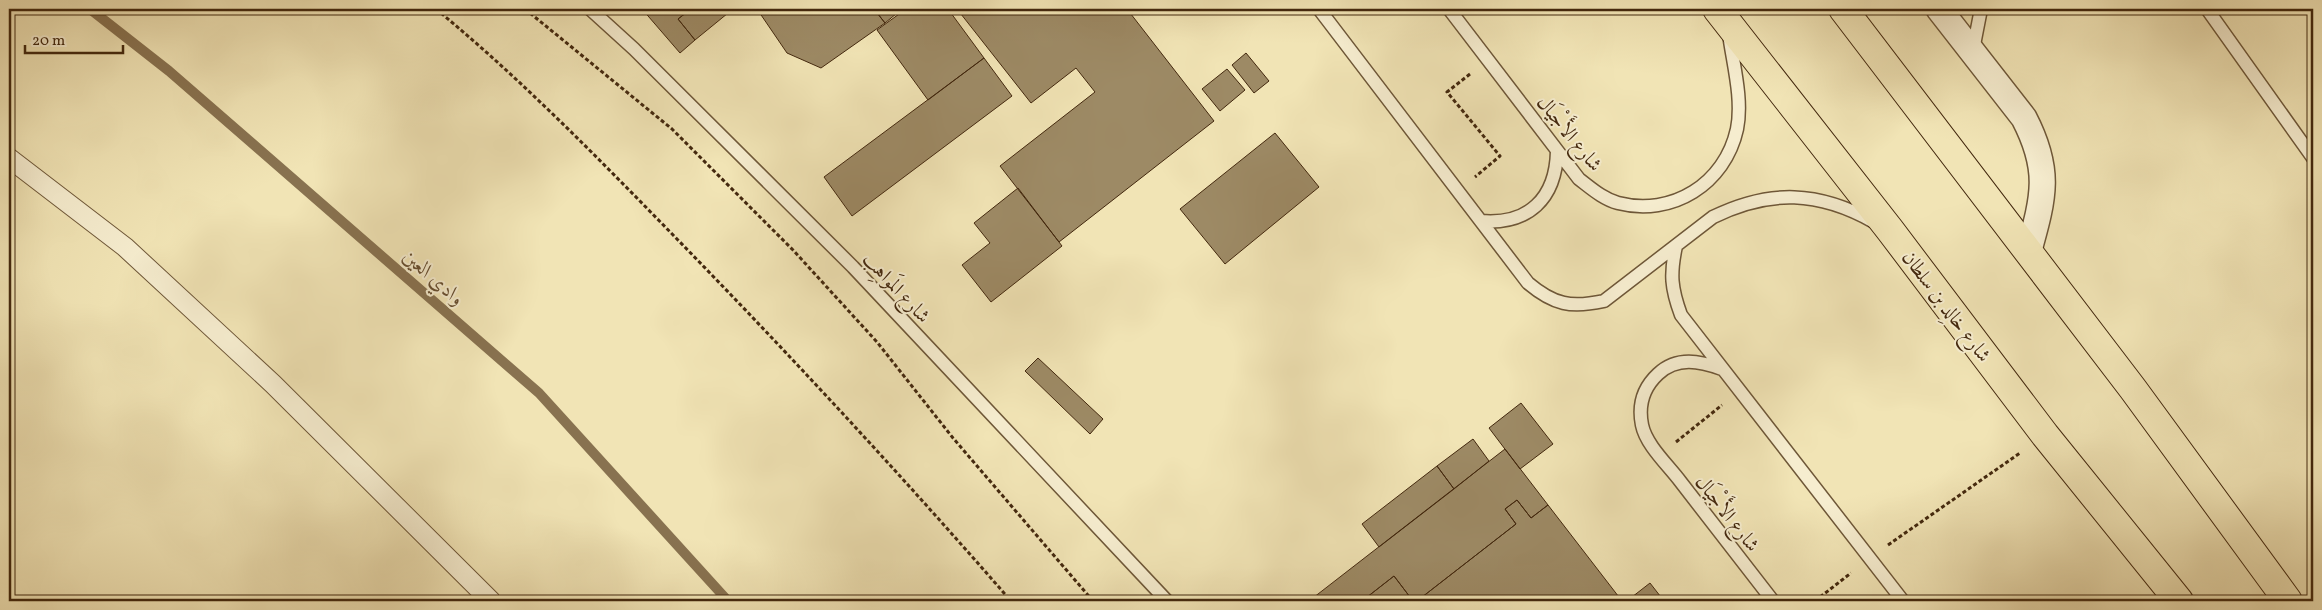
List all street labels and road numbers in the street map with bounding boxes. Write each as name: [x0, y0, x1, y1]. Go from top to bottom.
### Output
street label: شارع الأَجْيَال: [1528, 87, 1611, 180]
street label: شارع المَواهِب: [854, 245, 937, 331]
street label: شارع خالِد بن سلطان: [1893, 246, 1997, 370]
street label: شارع الأَجْيَال: [1686, 467, 1769, 560]

